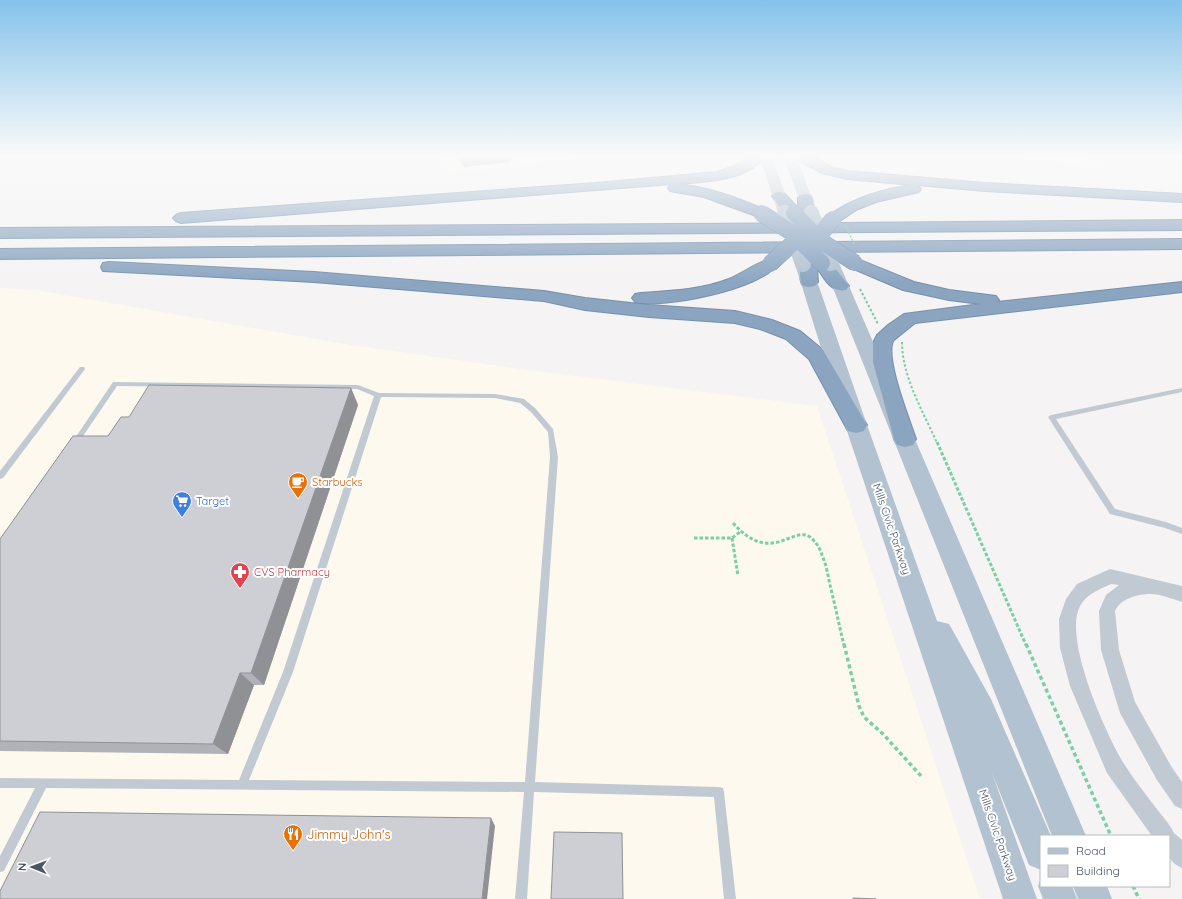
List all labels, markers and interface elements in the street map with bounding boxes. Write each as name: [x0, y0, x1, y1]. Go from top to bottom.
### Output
cafe icon: Starbucks: [287, 471, 309, 499]
place label: Starbucks: [312, 475, 362, 489]
street label: Mills Civic Parkway: [870, 482, 914, 576]
supermarket icon: Target: [171, 490, 193, 518]
place label: Target: [196, 494, 229, 508]
pharmacy icon: CVS Pharmacy: [229, 561, 251, 589]
place label: CVS Pharmacy: [254, 565, 330, 579]
street label: Mills Civic Parkway: [976, 788, 1020, 882]
restaurant icon: Jimmy John's: [282, 823, 304, 851]
place label: Jimmy John's: [307, 826, 391, 842]
legend: [1040, 835, 1170, 887]
text: Road: [1076, 843, 1106, 858]
north arrow: [12, 847, 52, 887]
text: N: [15, 863, 29, 871]
text: Building: [1076, 863, 1120, 878]

